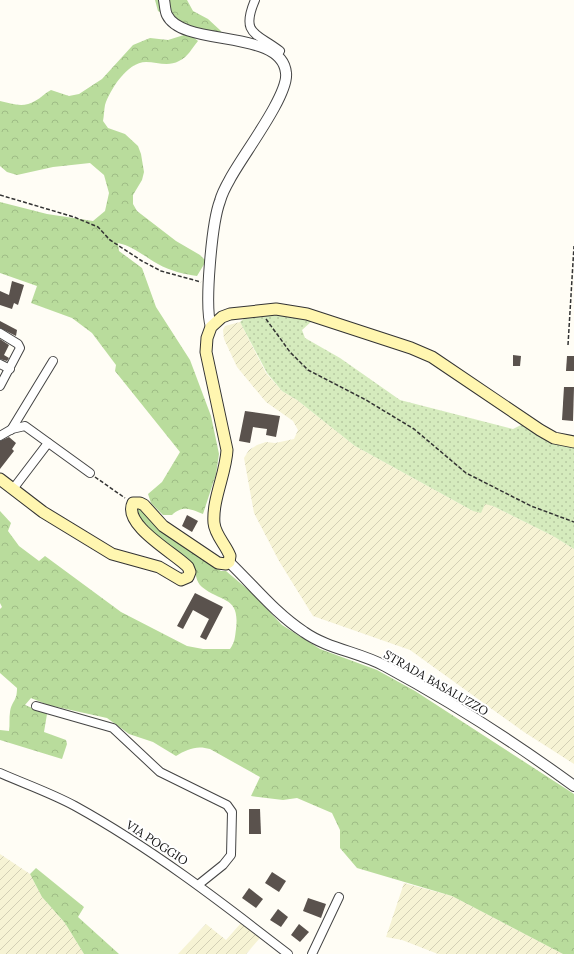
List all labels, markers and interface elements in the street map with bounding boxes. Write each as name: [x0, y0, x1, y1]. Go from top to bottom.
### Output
street label: STRADA BASALUZZO: [381, 646, 491, 719]
street label: VIA POGGIO: [123, 816, 191, 868]

